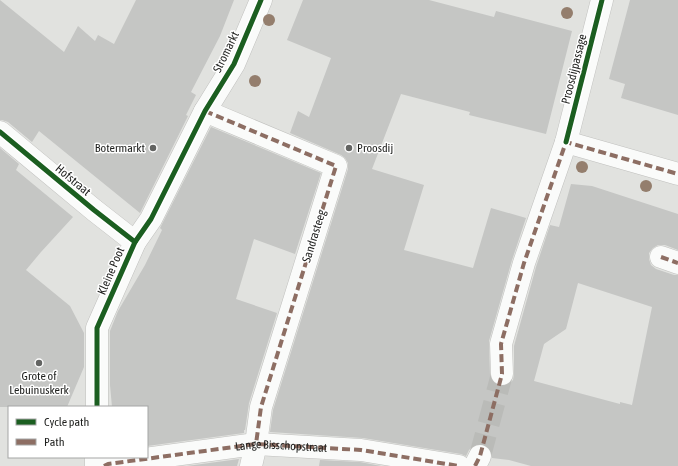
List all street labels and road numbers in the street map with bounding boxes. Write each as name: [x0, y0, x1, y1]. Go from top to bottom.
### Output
street label: Stromarkt: [210, 29, 242, 75]
street label: Proosdijpassage: [559, 32, 589, 106]
street label: Hofstraat: [53, 161, 94, 199]
street label: Sandrasteeg: [299, 207, 329, 264]
street label: Kleine Poot: [95, 244, 128, 297]
street label: Lange Bisschopstraat: [234, 437, 328, 455]

